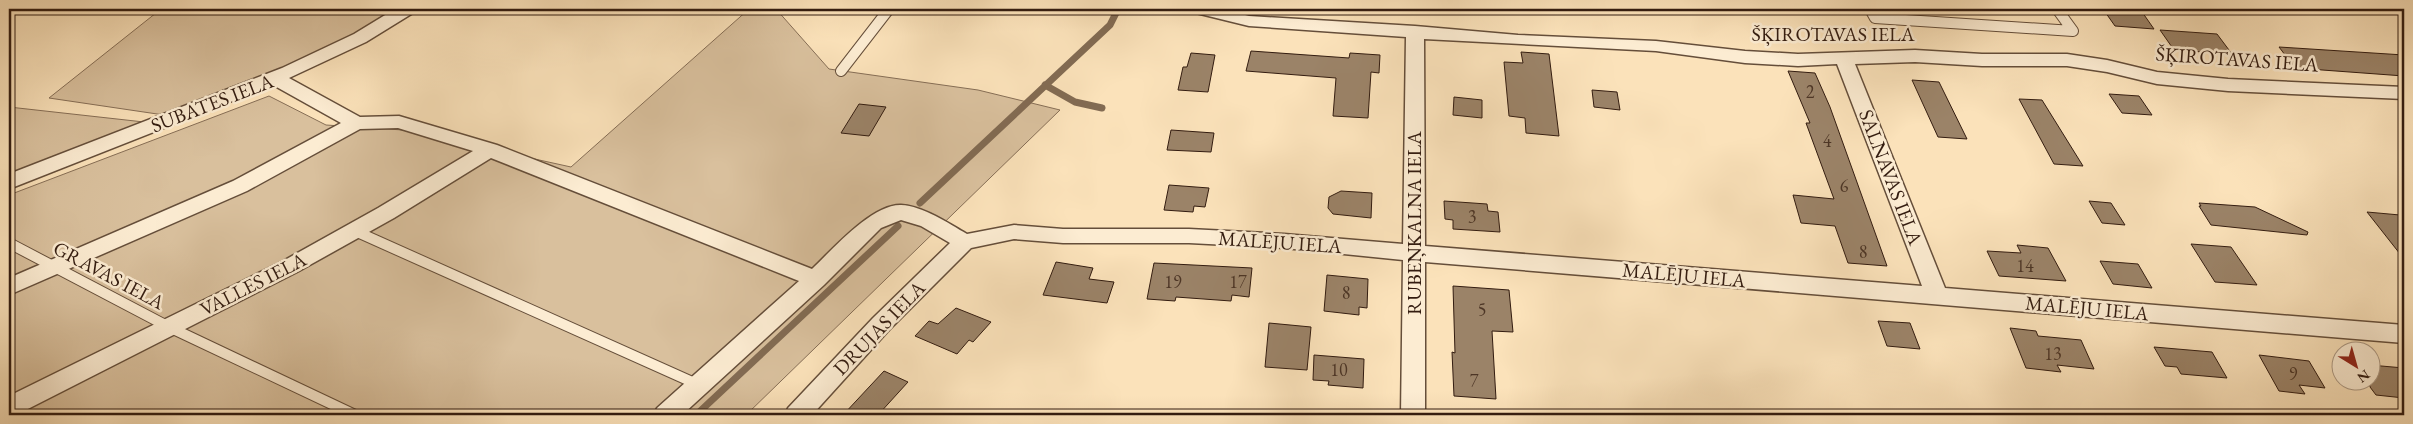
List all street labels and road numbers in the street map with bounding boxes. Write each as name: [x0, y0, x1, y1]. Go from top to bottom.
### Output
street label: ŠĶIROTAVAS IELA: [1751, 21, 1915, 47]
street label: ŠĶIROTAVAS IELA: [2155, 40, 2319, 78]
street label: SUBATES IELA: [147, 68, 277, 138]
street label: SALNAVAS IELA: [1853, 105, 1929, 249]
street label: RUBEŅKALNA IELA: [1401, 131, 1427, 315]
street label: MALĒJU IELA: [1217, 225, 1343, 259]
street label: GRAVAS IELA: [49, 235, 169, 315]
street label: VALLES IELA: [195, 246, 311, 322]
street label: MALĒJU IELA: [1621, 257, 1747, 293]
street label: DRUJAS IELA: [827, 275, 931, 381]
street label: MALĒJU IELA: [2024, 290, 2150, 326]

